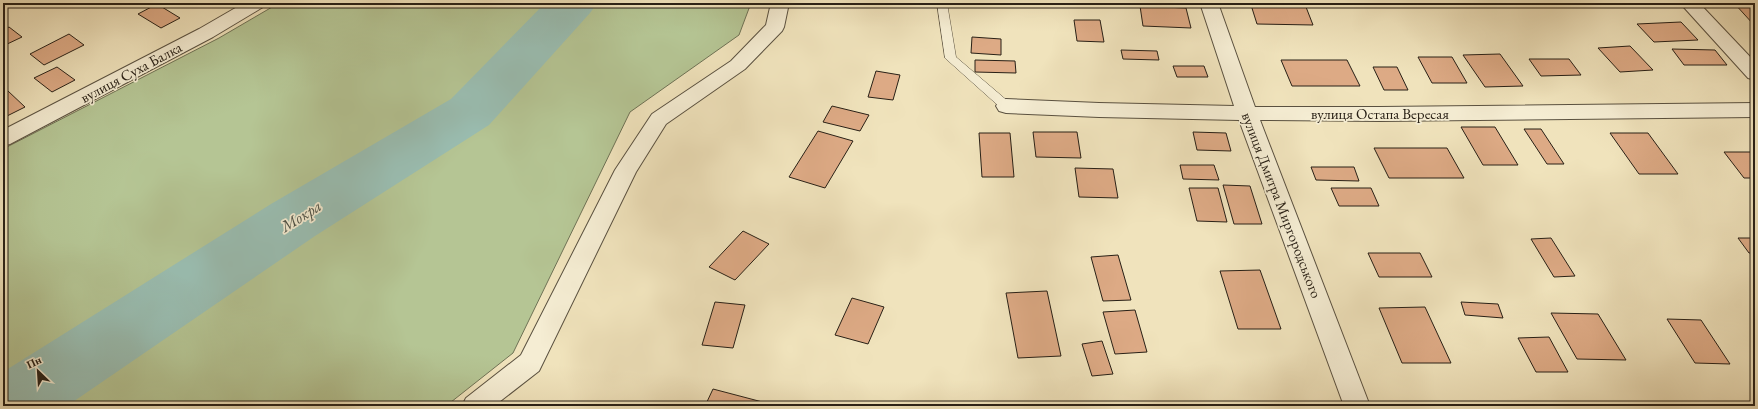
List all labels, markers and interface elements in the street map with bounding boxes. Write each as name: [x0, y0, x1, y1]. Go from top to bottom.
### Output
street label: вулиця Суха Балка: [77, 37, 185, 107]
street label: вулиця Остапа Вересая: [1311, 104, 1449, 123]
street label: вулиця Дмитра Миргородського: [1238, 109, 1326, 301]
water label: Мокра: [276, 195, 325, 237]
north arrow: [18, 351, 58, 391]
text: Пн: [24, 352, 44, 371]

